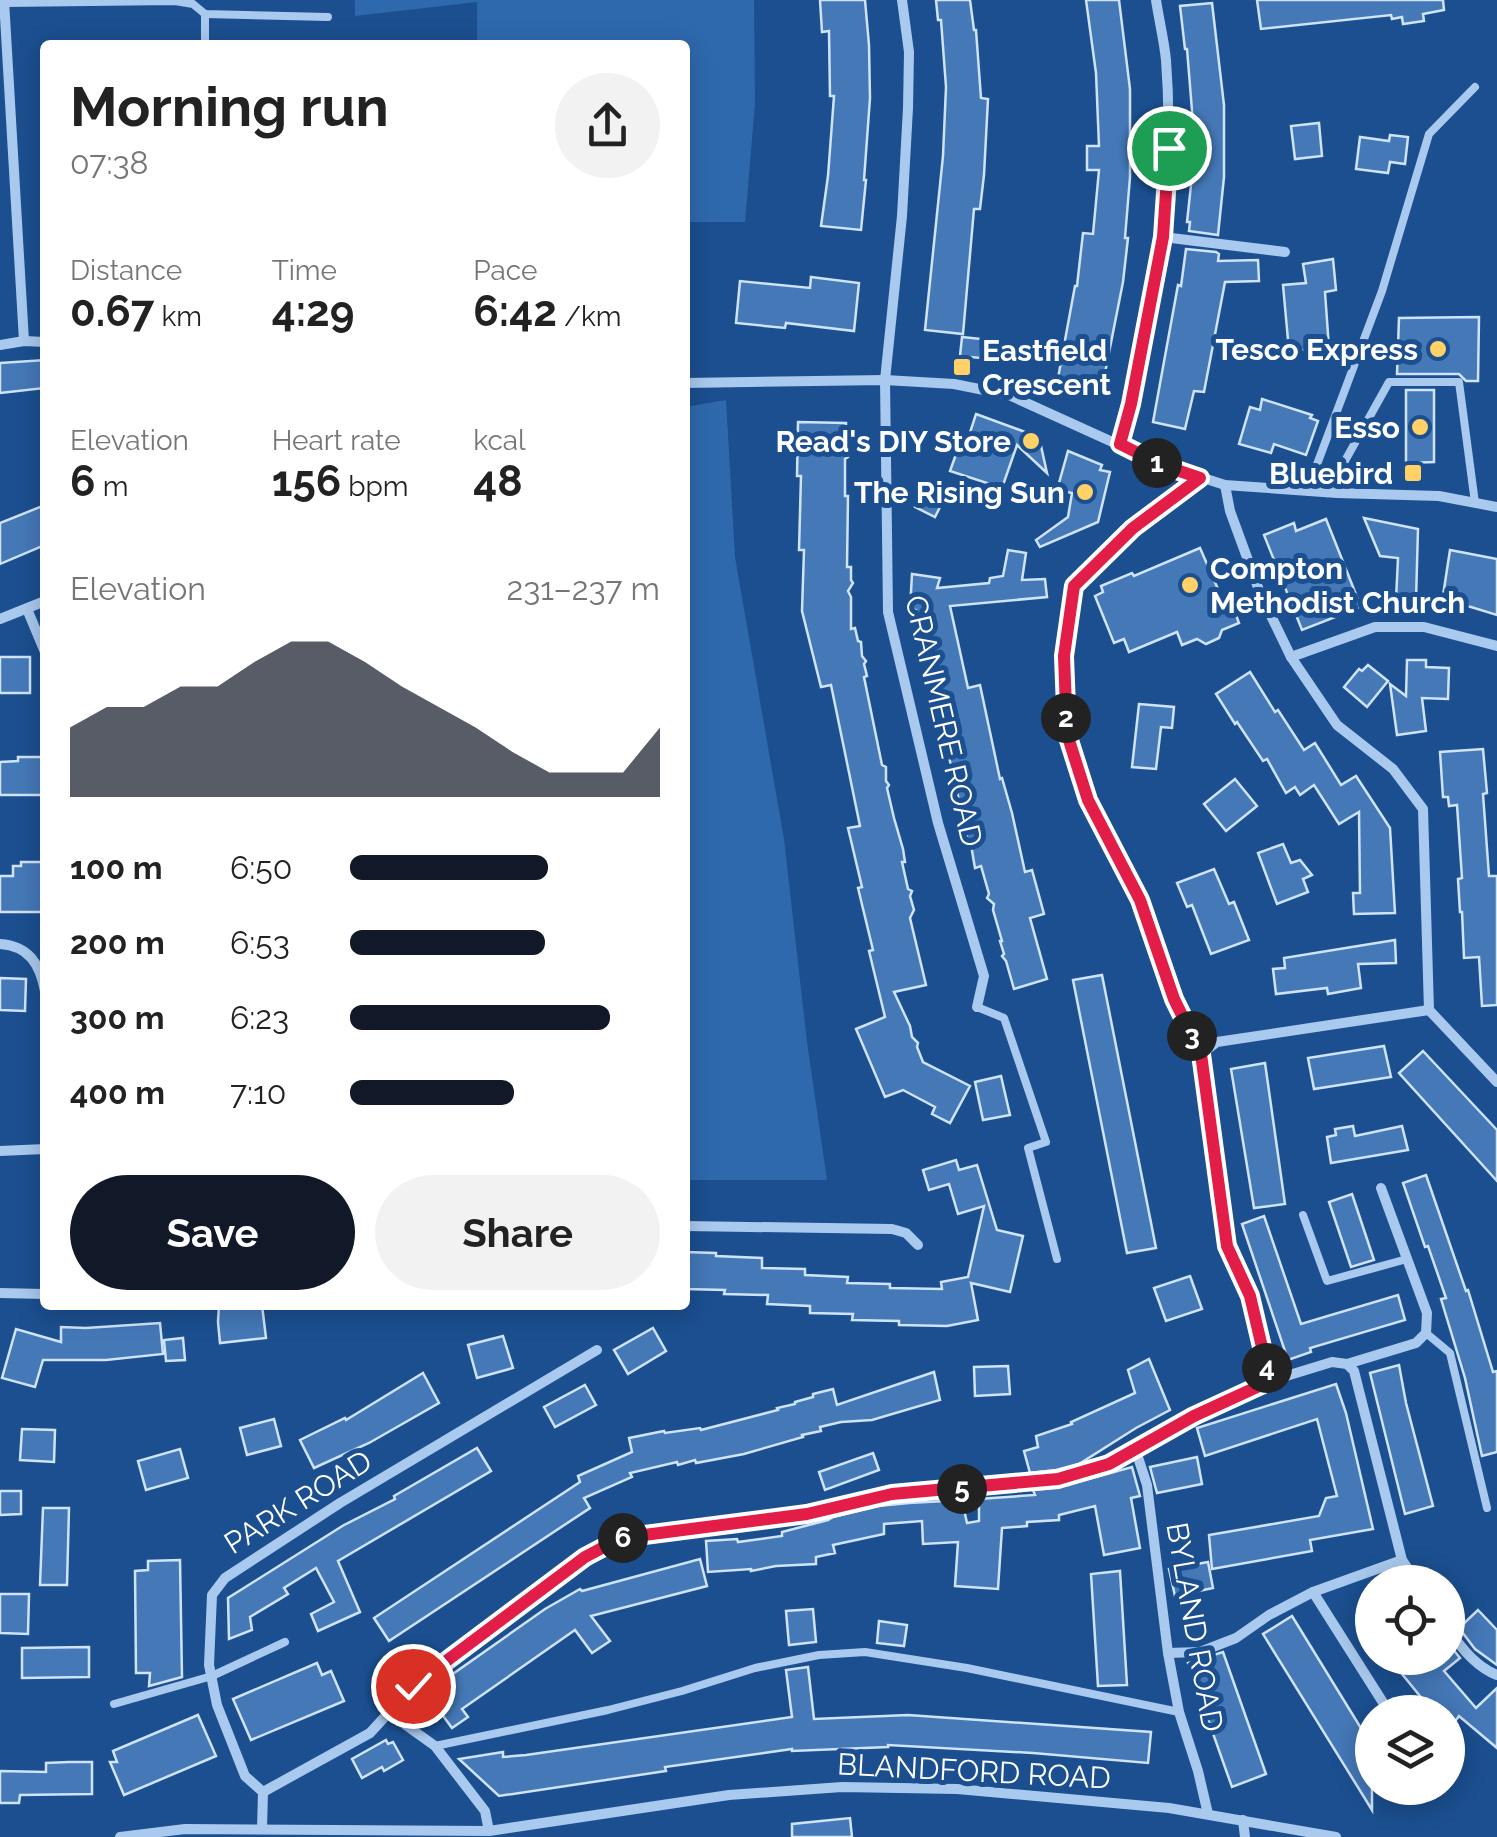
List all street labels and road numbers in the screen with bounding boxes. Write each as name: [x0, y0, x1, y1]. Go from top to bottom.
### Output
street label: CRANMERE ROAD: [898, 592, 990, 850]
street label: PARK ROAD: [218, 1443, 378, 1561]
street label: BYLAND ROAD: [1159, 1520, 1231, 1734]
street label: BLANDFORD ROAD: [836, 1746, 1112, 1796]

